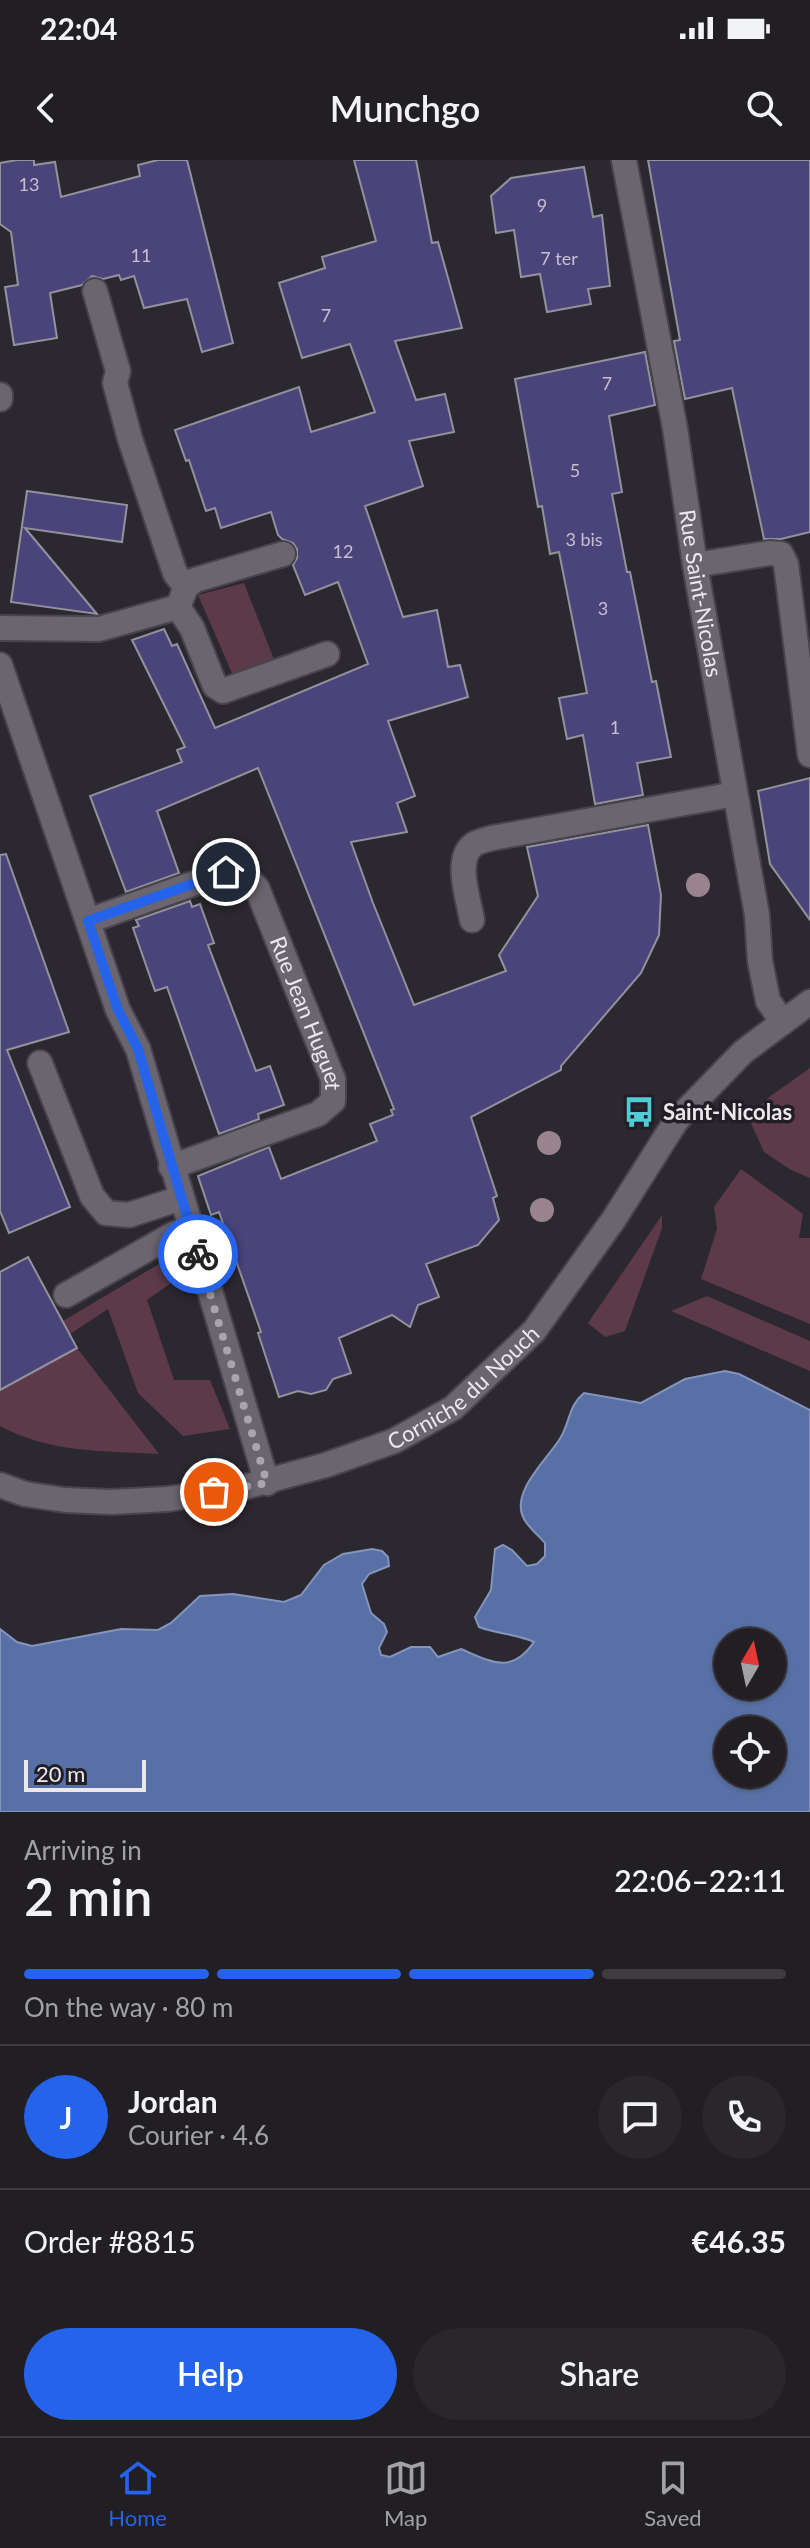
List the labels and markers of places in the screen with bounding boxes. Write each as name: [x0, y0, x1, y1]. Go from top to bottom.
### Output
pin: [192, 838, 260, 906]
bus stop icon: Saint-Nicolas: [622, 1095, 656, 1129]
place label: Saint-Nicolas: [663, 1098, 792, 1125]
pin: [180, 1458, 248, 1526]

